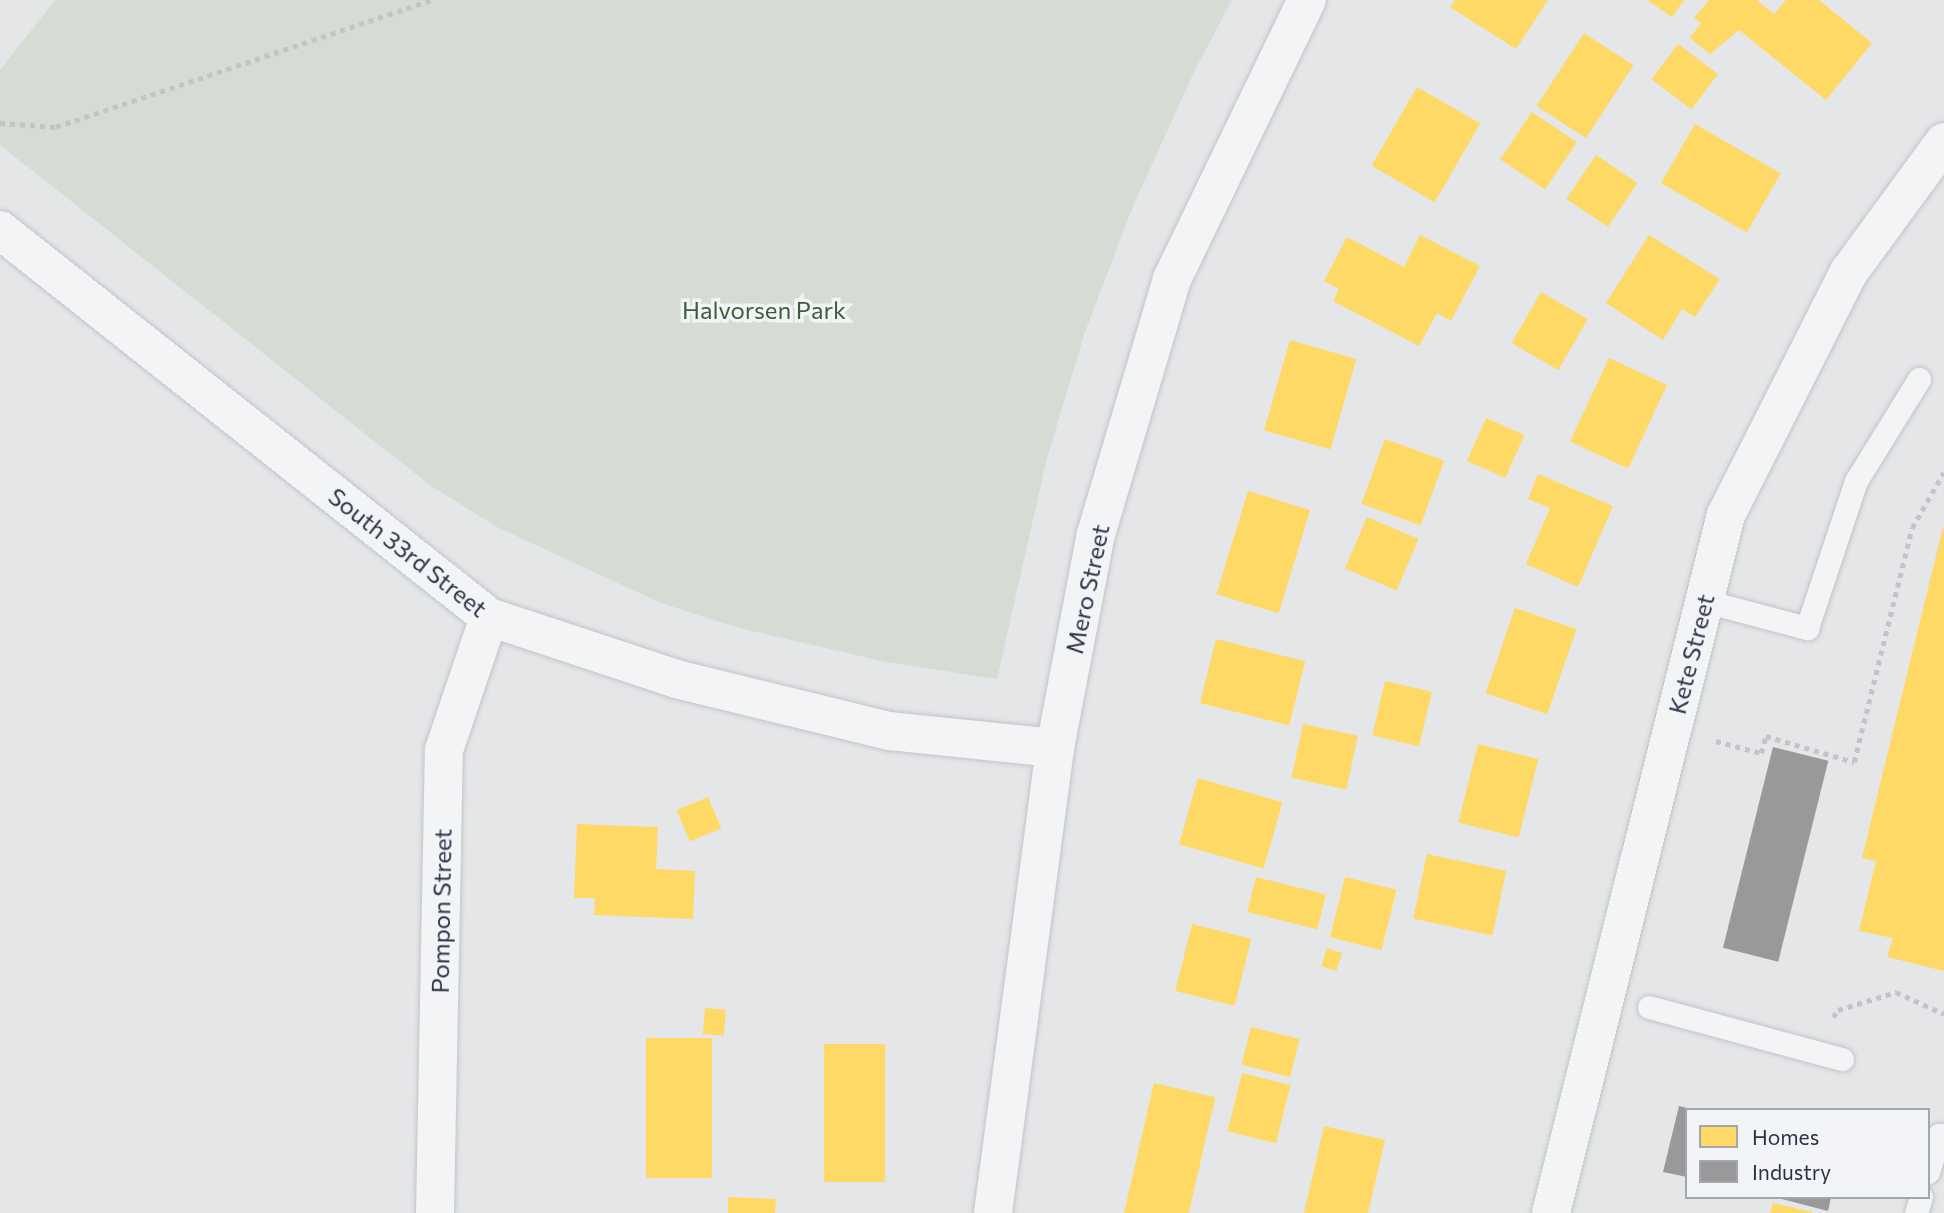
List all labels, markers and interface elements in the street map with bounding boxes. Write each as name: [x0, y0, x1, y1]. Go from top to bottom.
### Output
park label: Halvorsen Park: [682, 296, 846, 324]
street label: South 33rd Street: [323, 481, 493, 623]
street label: Mero Street: [1059, 522, 1115, 656]
street label: Kete Street: [1662, 591, 1720, 717]
street label: Pompon Street: [425, 828, 457, 994]
legend: [1685, 1108, 1930, 1199]
text: Homes: [1752, 1124, 1819, 1149]
text: Industry: [1752, 1159, 1831, 1184]

